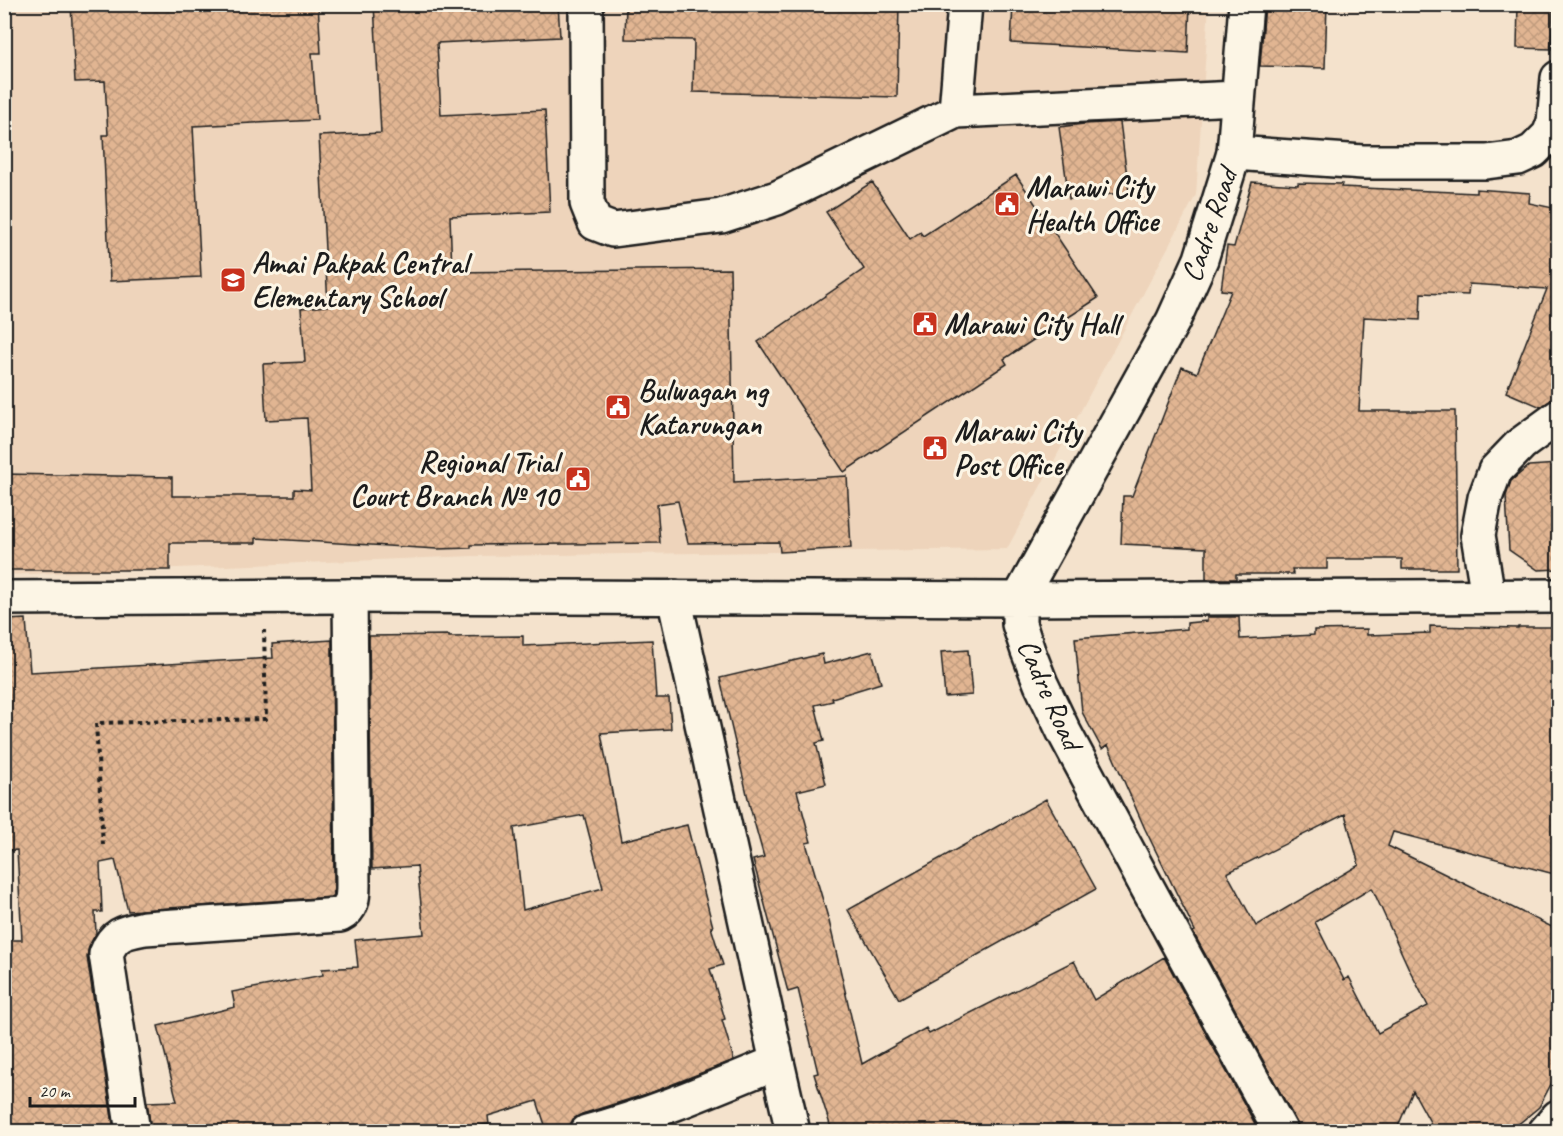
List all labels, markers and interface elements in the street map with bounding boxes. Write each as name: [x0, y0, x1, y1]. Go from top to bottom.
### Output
street label: Cadre Road: [1172, 159, 1247, 287]
place label: Marawi City Health Office: [1026, 168, 1161, 240]
public building icon: Marawi City Health Office: [992, 189, 1022, 219]
place label: Amai Pakpak Central Elementary School: [252, 244, 473, 316]
school or university icon: Amai Pakpak Central Elementary School: [218, 265, 248, 295]
place label: Marawi City Hall: [944, 305, 1124, 343]
public building icon: Marawi City Hall: [910, 309, 940, 339]
place label: Bulwagan ng Katarungan: [638, 371, 770, 443]
public building icon: Bulwagan ng Katarungan: [603, 392, 633, 422]
place label: Marawi City Post Office: [954, 412, 1084, 484]
public building icon: Marawi City Post Office: [920, 433, 950, 463]
place label: Regional Trial Court Branch № 10: [350, 443, 564, 515]
public building icon: Regional Trial Court Branch № 10: [563, 464, 593, 494]
street label: Cadre Road: [1009, 633, 1093, 759]
scale bar: [30, 1070, 135, 1108]
text: 20 m: [39, 1080, 72, 1102]

